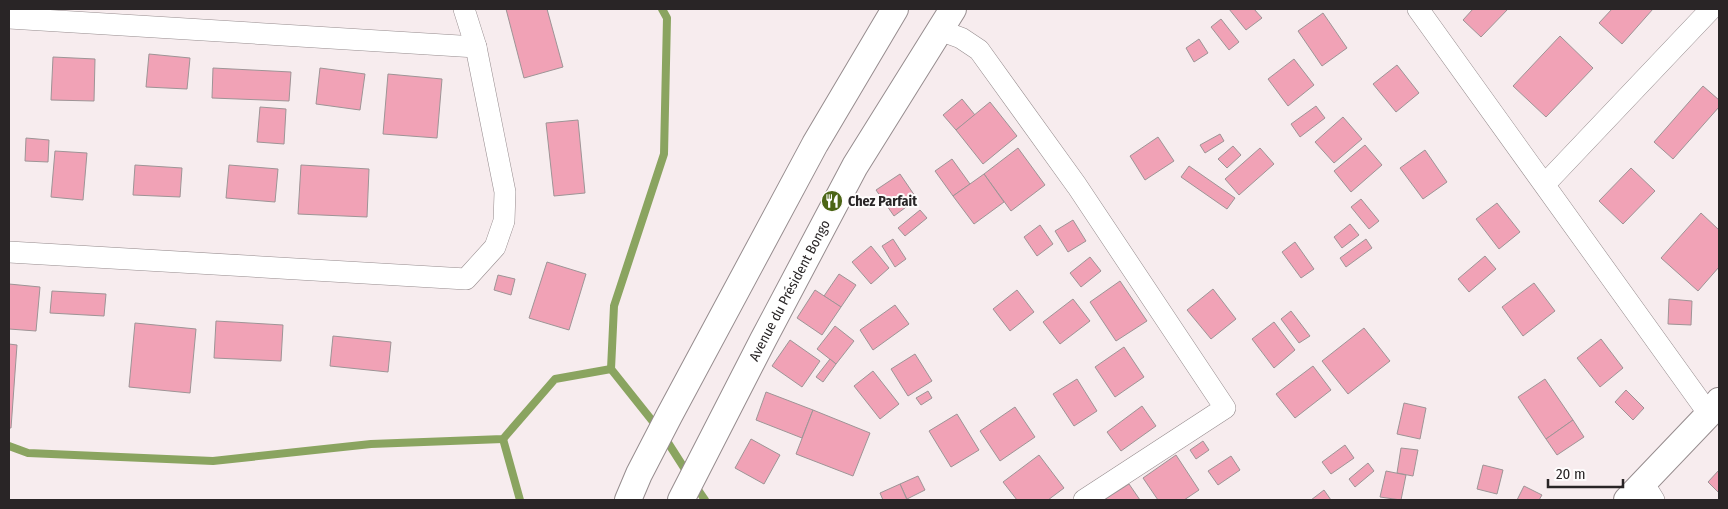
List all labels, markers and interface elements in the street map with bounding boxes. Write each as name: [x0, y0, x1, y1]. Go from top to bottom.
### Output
restaurant icon: Chez Parfait: [820, 189, 844, 213]
place label: Chez Parfait: [848, 193, 918, 210]
street label: Avenue du Président Bongo: [745, 217, 834, 364]
scale bar: [1548, 456, 1623, 488]
text: 20 m: [1556, 465, 1586, 483]

